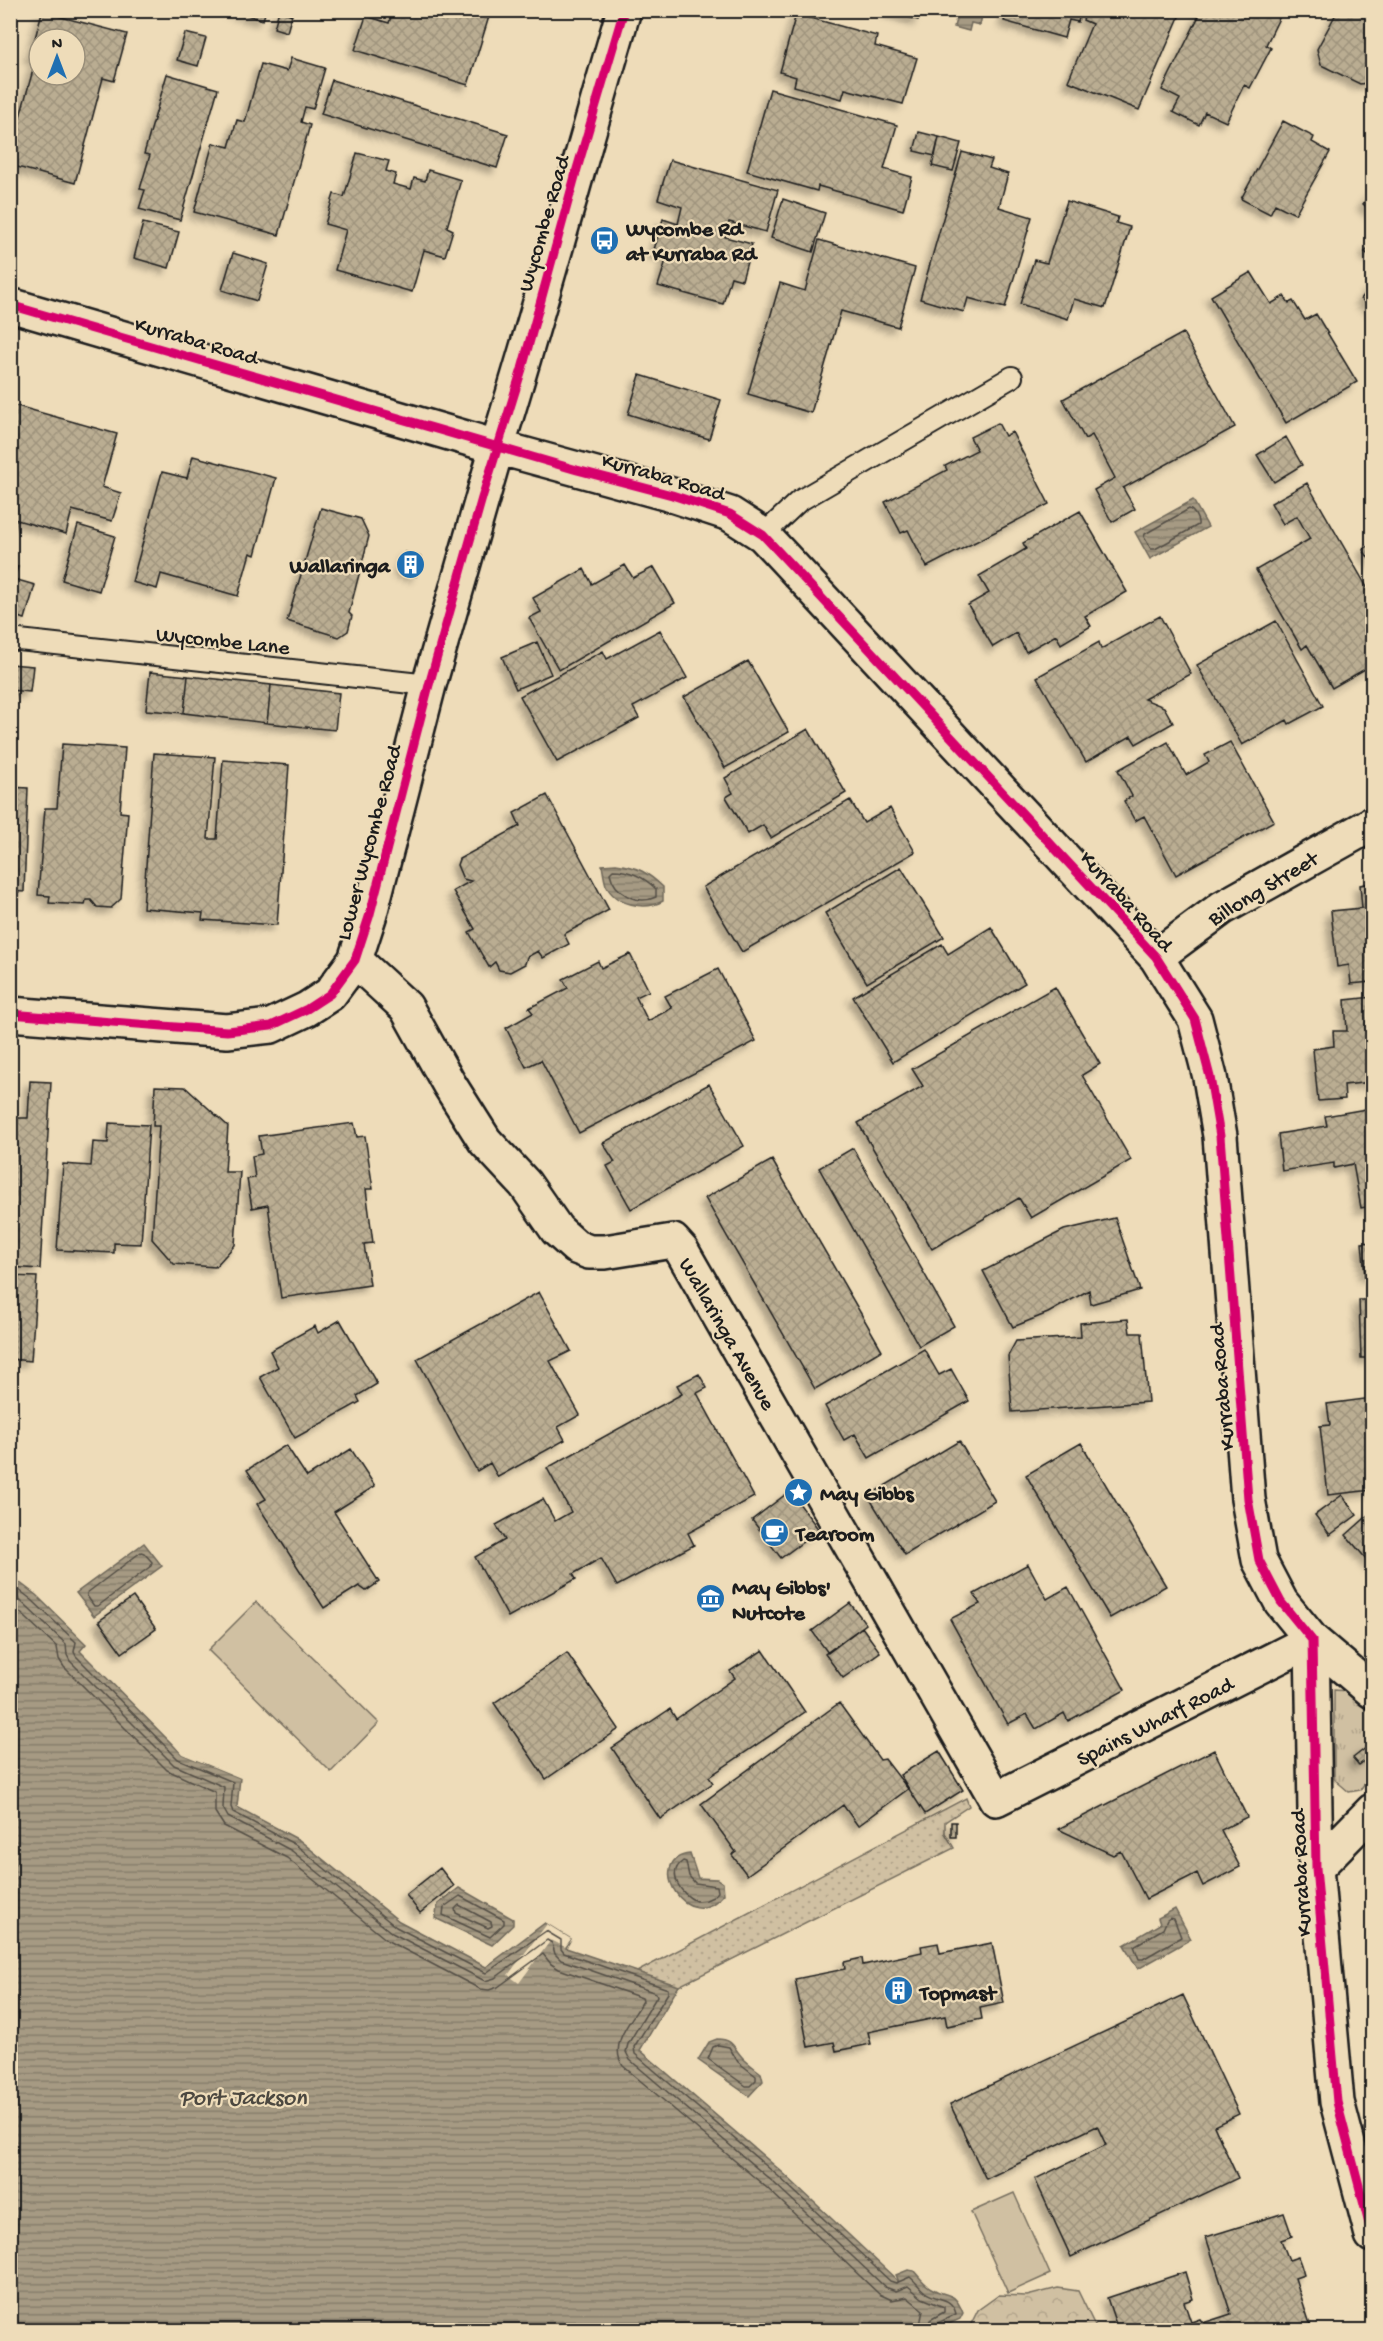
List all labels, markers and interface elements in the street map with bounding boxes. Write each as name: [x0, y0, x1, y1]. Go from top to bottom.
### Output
north arrow: [27, 27, 87, 87]
text: N: [52, 36, 63, 55]
street label: Wycombe Road: [514, 151, 578, 295]
place label: Wycombe Rd at Kurraba Rd: [625, 218, 758, 269]
bus stop icon: Wycombe Rd at Kurraba Rd: [589, 224, 621, 256]
street label: Kurraba Road: [131, 313, 263, 373]
street label: Kurraba Road: [598, 449, 730, 509]
building icon: Wallaringa: [395, 548, 427, 580]
place label: Wallaringa: [288, 555, 392, 581]
street label: Wycombe Lane: [154, 623, 291, 663]
street label: Lower Wycombe Road: [332, 740, 410, 944]
street label: Billong Street: [1203, 846, 1326, 934]
street label: Kurraba Road: [1073, 847, 1179, 960]
street label: Wallaringa Avenue: [671, 1254, 780, 1417]
street label: Kurraba Road: [1205, 1320, 1242, 1451]
place icon: May Gibbs: [783, 1476, 815, 1508]
place label: May Gibbs: [820, 1483, 915, 1509]
cafe icon: Tearoom: [759, 1516, 791, 1548]
place label: Tearoom: [794, 1523, 875, 1549]
place label: May Gibbs' Nutcote: [732, 1577, 831, 1628]
museum icon: May Gibbs' Nutcote: [695, 1583, 727, 1615]
street label: Spains Wharf Road: [1073, 1672, 1240, 1774]
street label: Kurraba Road: [1287, 1806, 1319, 1937]
building icon: Topmast: [883, 1975, 915, 2007]
place label: Topmast: [918, 1982, 998, 2008]
water label: Port Jackson: [179, 2085, 307, 2114]

